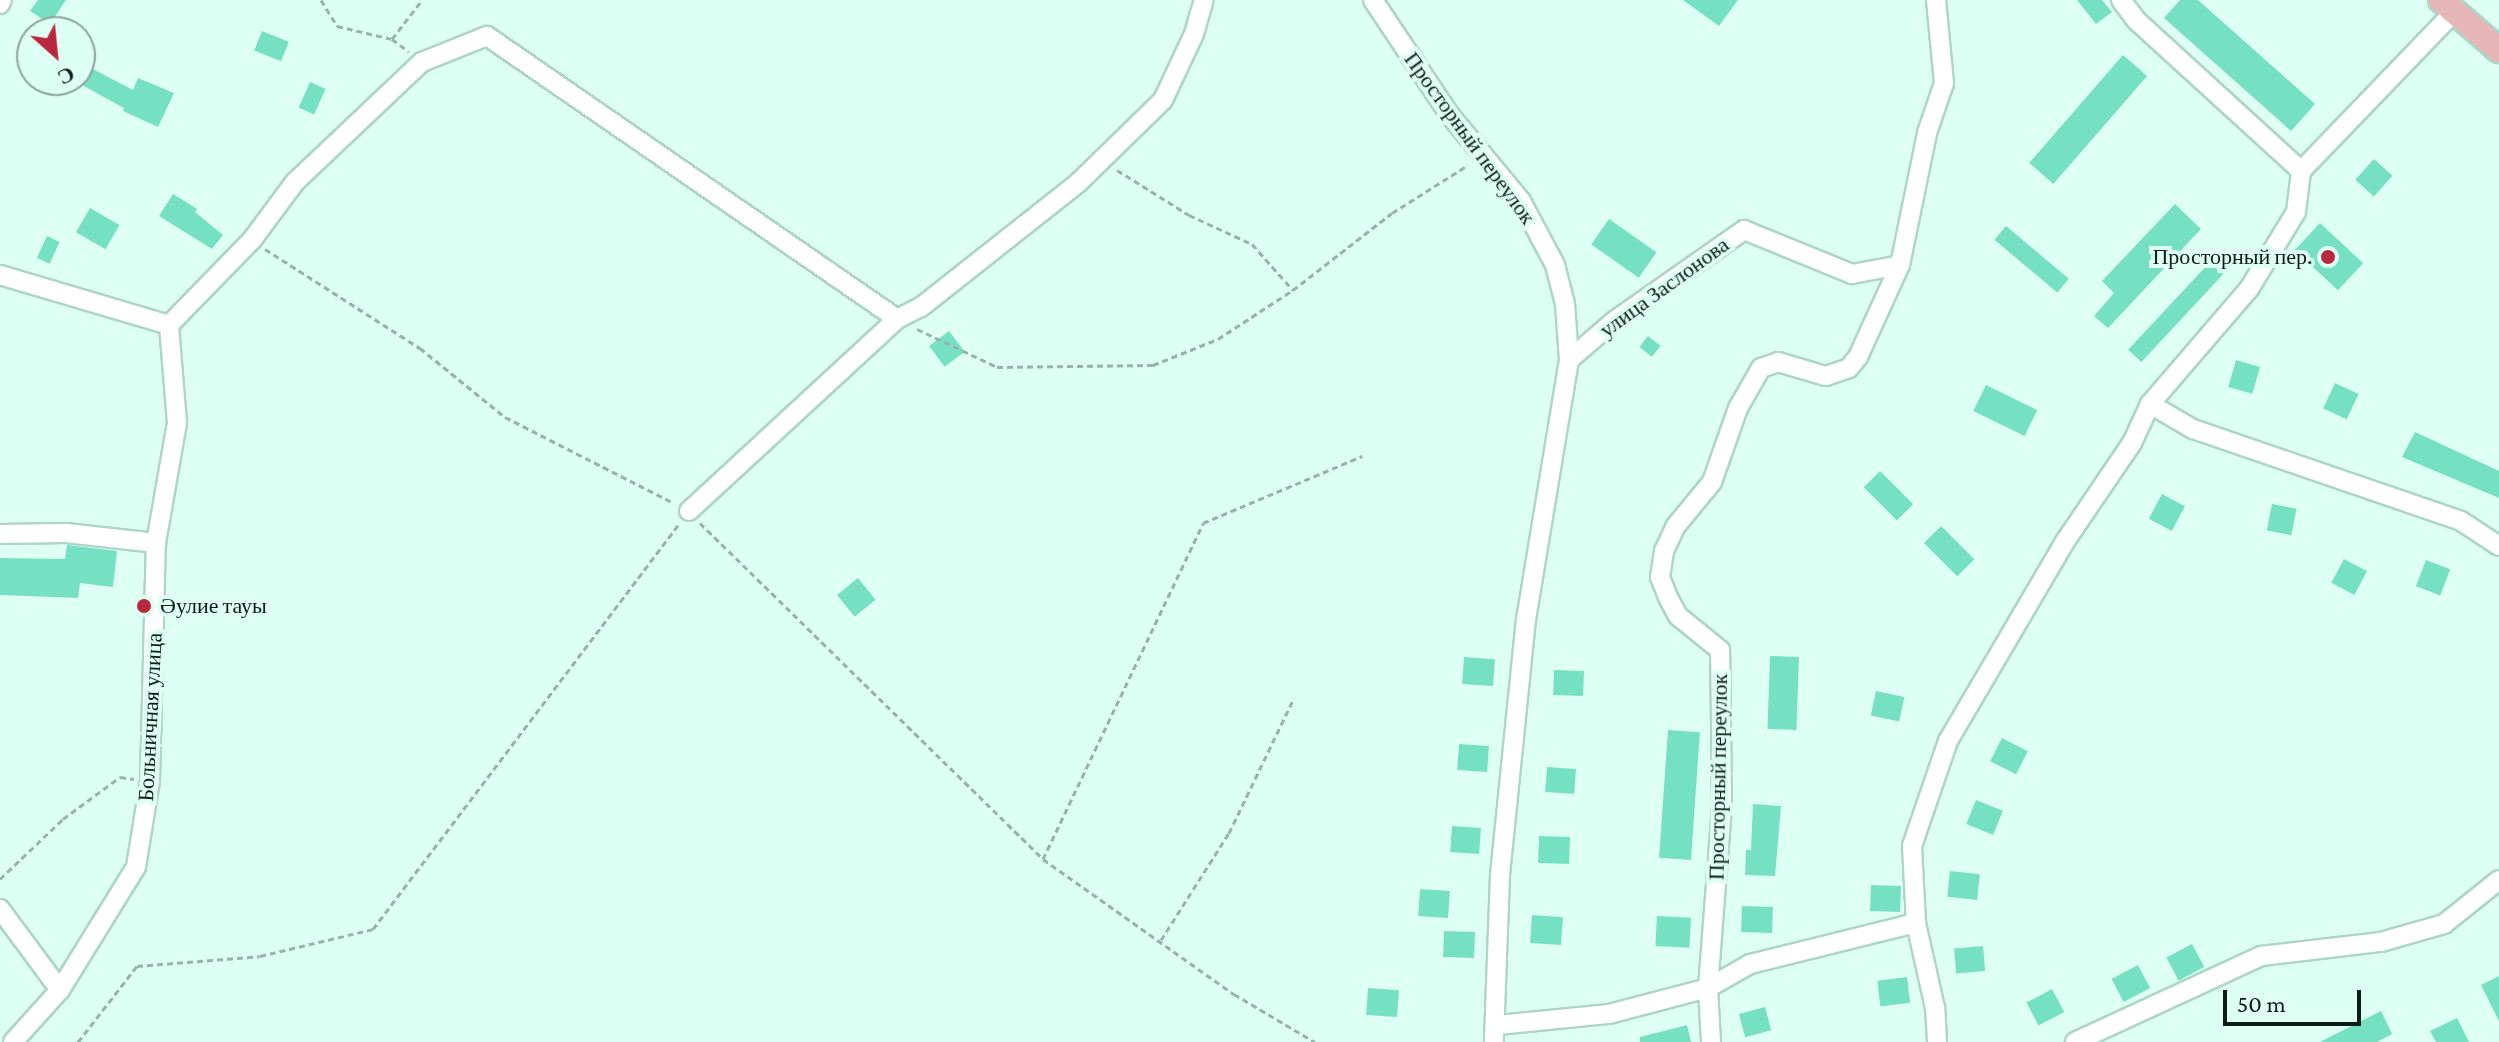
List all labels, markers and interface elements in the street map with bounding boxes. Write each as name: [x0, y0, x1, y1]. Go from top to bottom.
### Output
north arrow: [16, 16, 96, 96]
street label: Просторный переулок: [1399, 47, 1541, 229]
text: С: [53, 61, 79, 91]
street label: улица Заслонова: [1594, 231, 1734, 343]
place label: Просторный пер.: [2152, 244, 2312, 270]
marker: Просторный пер.: [2319, 248, 2337, 266]
place label: Әулие тауы: [160, 593, 267, 619]
marker: Әулие тауы: [135, 597, 153, 615]
street label: Больничная улица: [132, 632, 168, 802]
street label: Просторный переулок: [1703, 674, 1733, 880]
scale bar: [2227, 974, 2365, 1024]
text: 50 m: [2237, 990, 2286, 1017]

